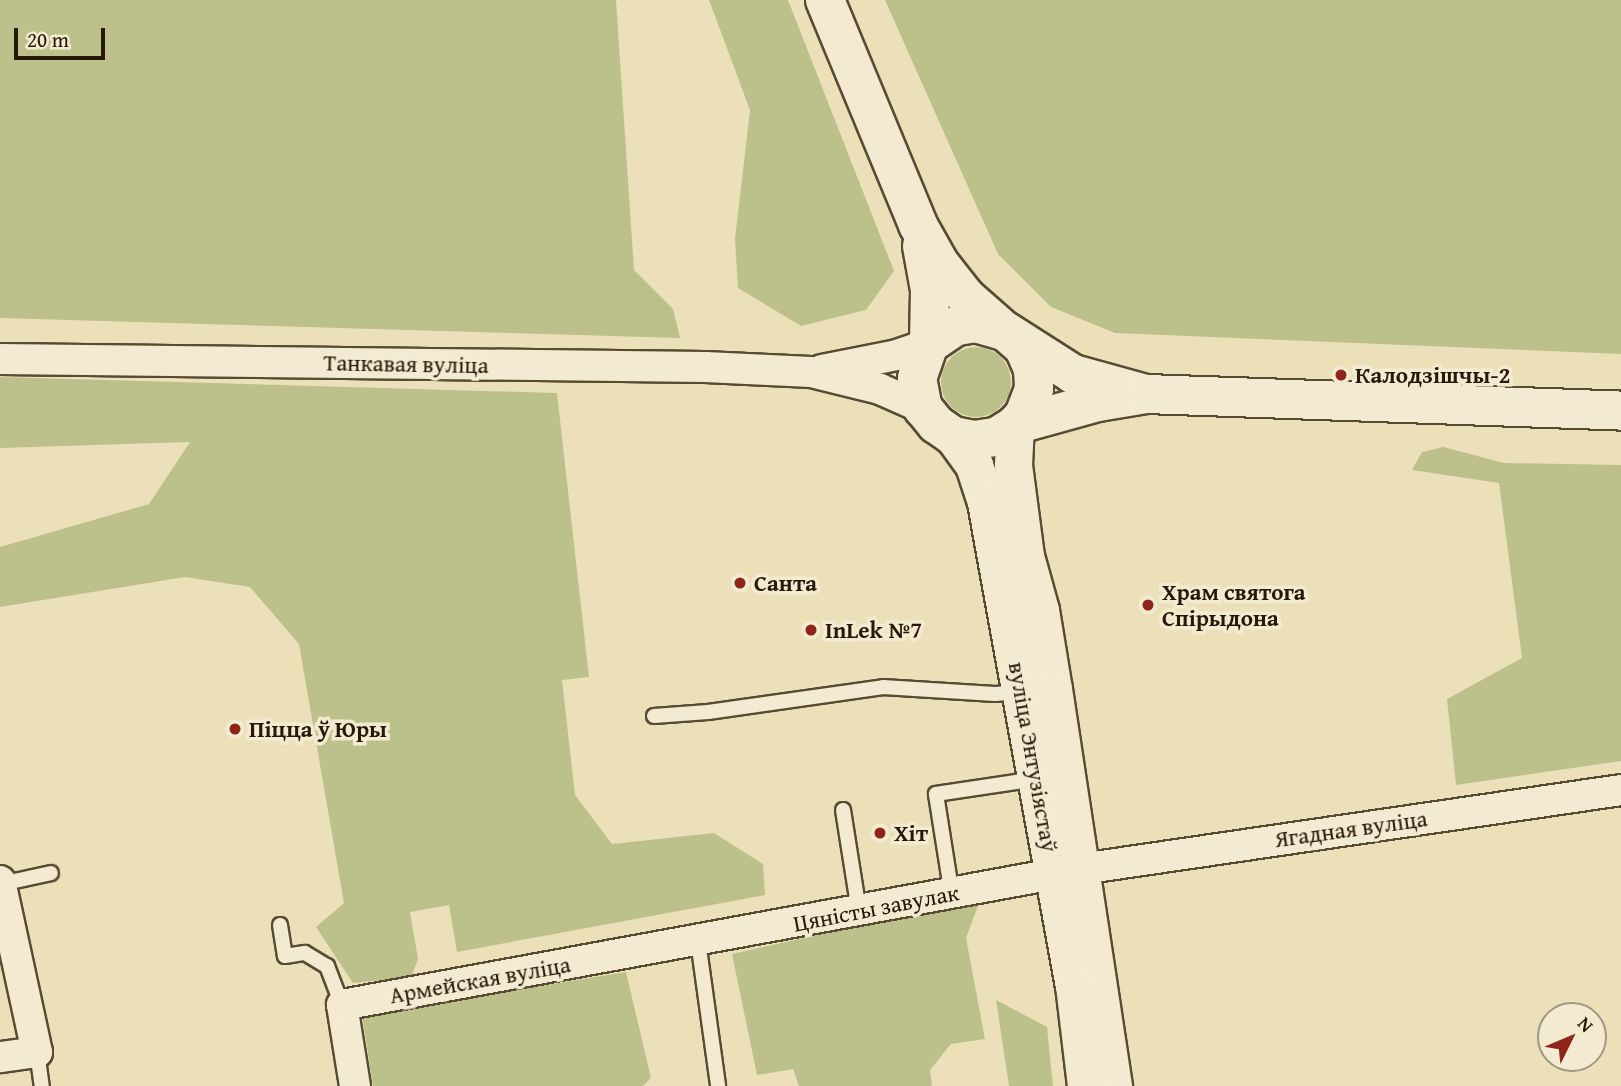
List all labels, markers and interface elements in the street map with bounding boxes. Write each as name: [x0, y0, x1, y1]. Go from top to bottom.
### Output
scale bar: [18, 14, 108, 58]
text: 20 m: [27, 24, 69, 55]
street label: Танкавая вуліца: [323, 349, 489, 379]
place label: Калодзішчы-2: [1355, 361, 1510, 389]
marker: Калодзішчы-2: [1333, 367, 1349, 383]
place label: Санта: [754, 569, 817, 597]
marker: Санта: [732, 575, 748, 591]
place label: Храм святога Спірыдона: [1162, 578, 1306, 632]
marker: Храм святога Спірыдона: [1140, 597, 1156, 613]
place label: InLek №7: [825, 616, 922, 644]
marker: InLek №7: [803, 622, 819, 638]
street label: вуліца Энтузіястаў: [1003, 660, 1063, 854]
place label: Піцца ў Юры: [249, 715, 387, 743]
marker: Піцца ў Юры: [227, 721, 243, 737]
street label: Ягадная вуліца: [1273, 805, 1429, 853]
place label: Хіт: [894, 819, 928, 847]
marker: Хіт: [872, 825, 888, 841]
street label: Цяністы завулак: [791, 878, 961, 938]
street label: Армейская вуліца: [387, 951, 573, 1009]
north arrow: [1537, 1002, 1607, 1072]
text: N: [1571, 1010, 1600, 1038]

